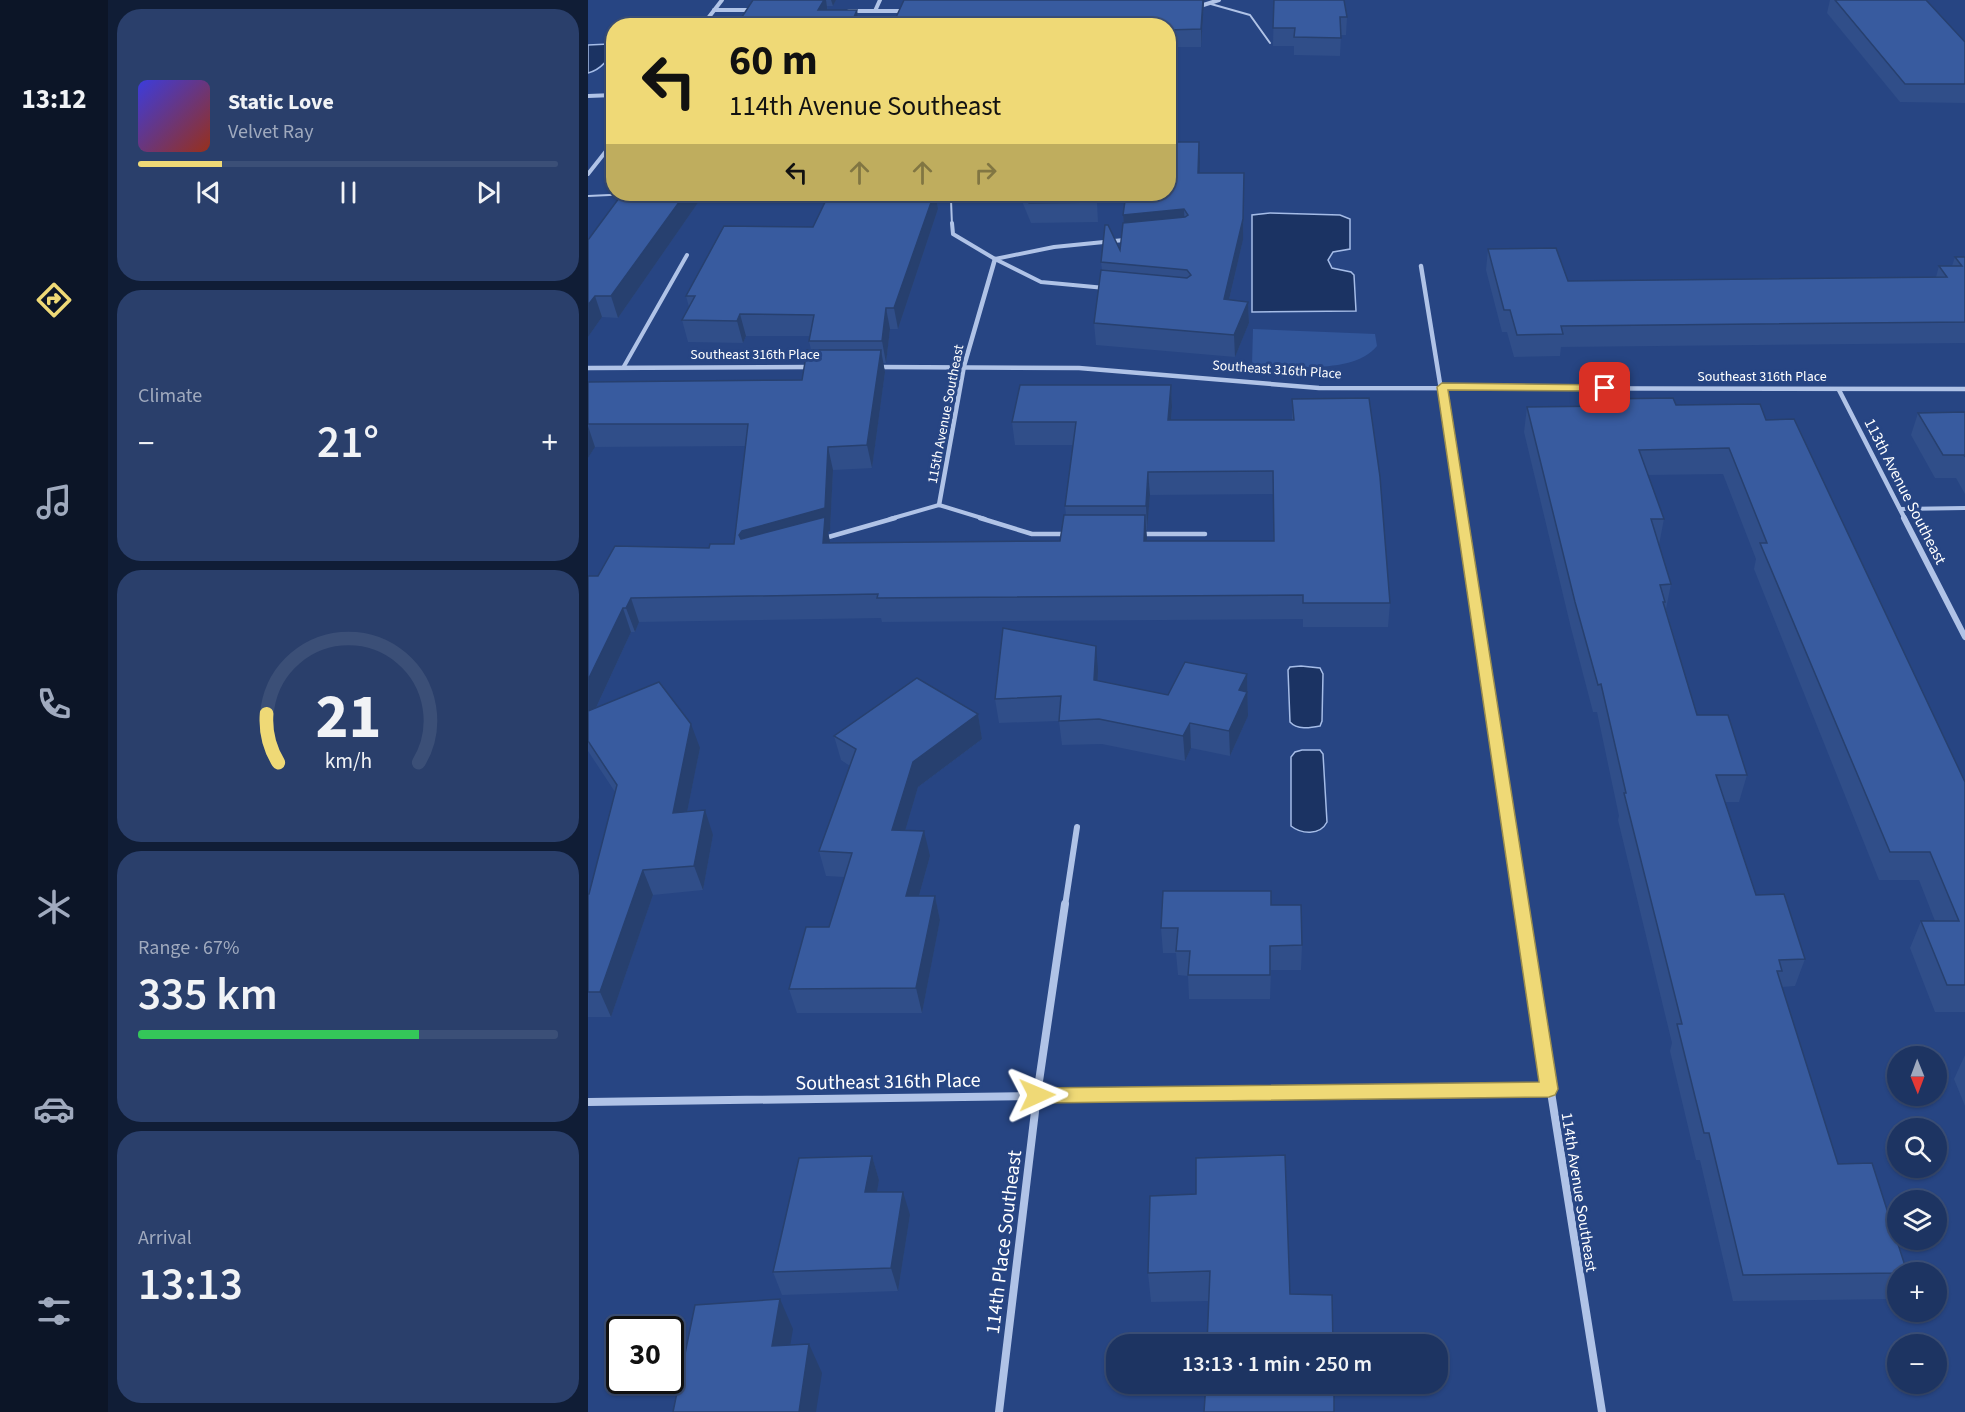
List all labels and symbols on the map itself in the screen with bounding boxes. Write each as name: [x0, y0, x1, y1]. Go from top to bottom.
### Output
street label: 115th Avenue Southeast: [923, 343, 969, 485]
street label: Southeast 316th Place: [690, 345, 820, 365]
street label: Southeast 316th Place: [1212, 356, 1342, 384]
pin: [1579, 362, 1630, 413]
street label: Southeast 316th Place: [1697, 367, 1827, 387]
street label: 113th Avenue Southeast: [1859, 415, 1952, 569]
north arrow: [1887, 1046, 1947, 1106]
position arrow: [1005, 1063, 1069, 1127]
street label: Southeast 316th Place: [795, 1066, 981, 1098]
street label: 114th Avenue Southeast: [1556, 1111, 1603, 1274]
street label: 114th Place Southeast: [979, 1148, 1029, 1336]
speed limit sign: 30: [606, 1316, 684, 1394]

